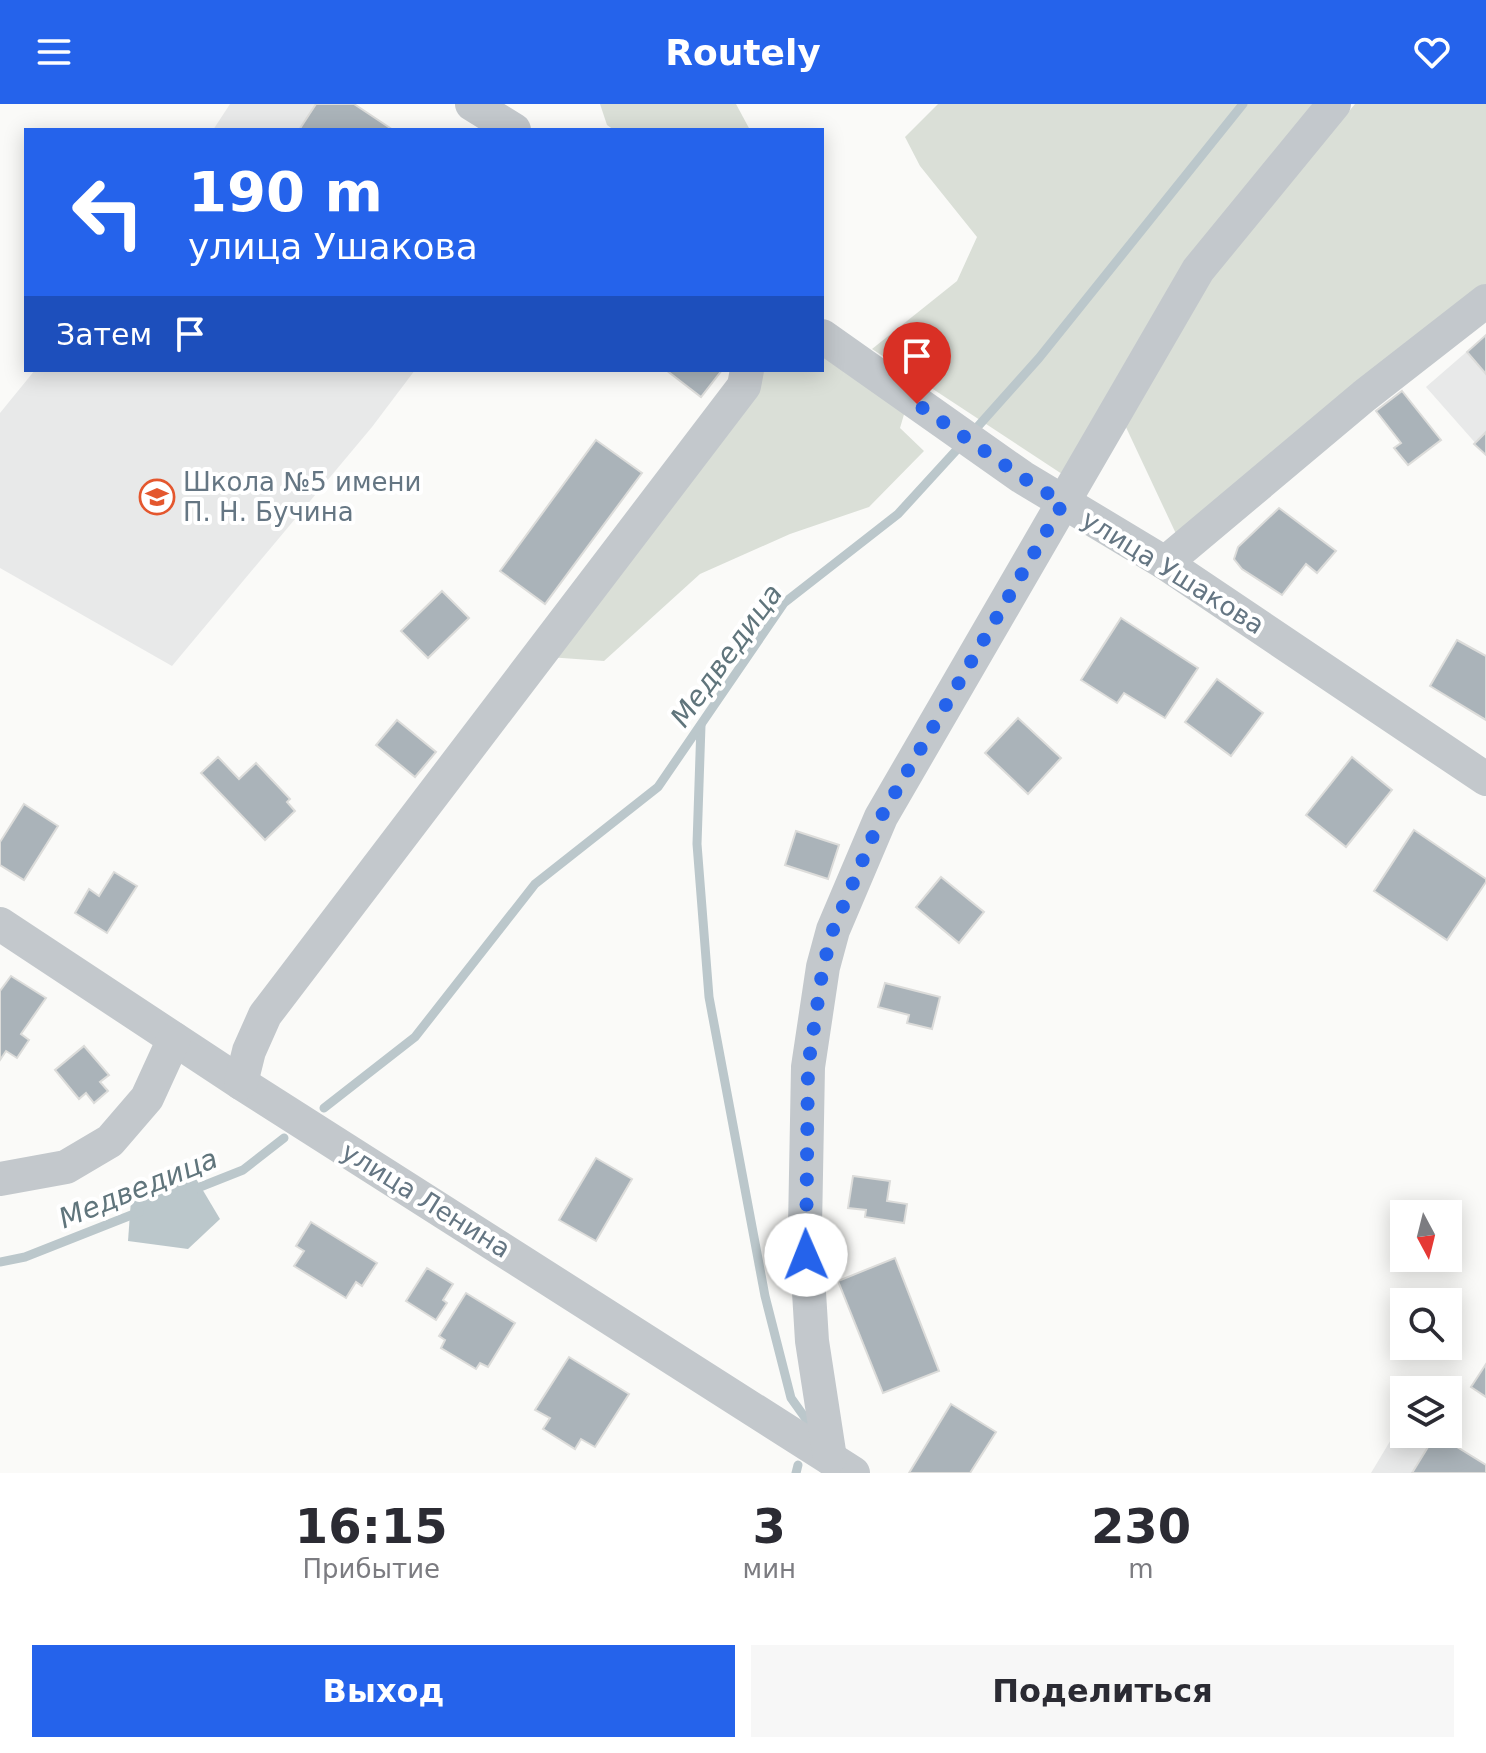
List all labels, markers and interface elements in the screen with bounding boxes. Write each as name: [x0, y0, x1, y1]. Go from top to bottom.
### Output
icon: menu: [32, 30, 76, 74]
icon: heart: [1410, 30, 1454, 74]
text: Routely: [665, 32, 821, 73]
text: 190 m: [188, 159, 383, 224]
icon: left: [56, 160, 160, 264]
text: улица Ушакова: [188, 226, 478, 267]
icon: arrive: [168, 312, 212, 356]
text: Затем: [56, 317, 152, 352]
pin: [883, 322, 951, 404]
icon: arrive: [895, 334, 939, 378]
place label: Школа №5 имени П. Н. Бучина: [183, 467, 421, 527]
school or university icon: Школа №5 имени П. Н. Бучина: [138, 478, 176, 516]
street label: улица Ушакова: [1076, 504, 1270, 640]
water label: Медведица: [664, 578, 789, 733]
street label: улица Ленина: [336, 1136, 516, 1264]
water label: Медведица: [54, 1142, 222, 1235]
north arrow: [1390, 1200, 1462, 1272]
map controls: [1390, 1200, 1462, 1448]
position arrow: [764, 1213, 848, 1297]
button: search: [1390, 1288, 1462, 1360]
button: layers: [1390, 1376, 1462, 1448]
text: 16:15: [295, 1498, 448, 1554]
text: 3: [753, 1498, 786, 1554]
text: 230: [1091, 1498, 1191, 1554]
text: Прибытие: [302, 1554, 440, 1584]
text: мин: [743, 1554, 796, 1584]
text: m: [1128, 1554, 1154, 1584]
button: Выход: [32, 1645, 735, 1737]
button: Поделиться: [751, 1645, 1454, 1737]

